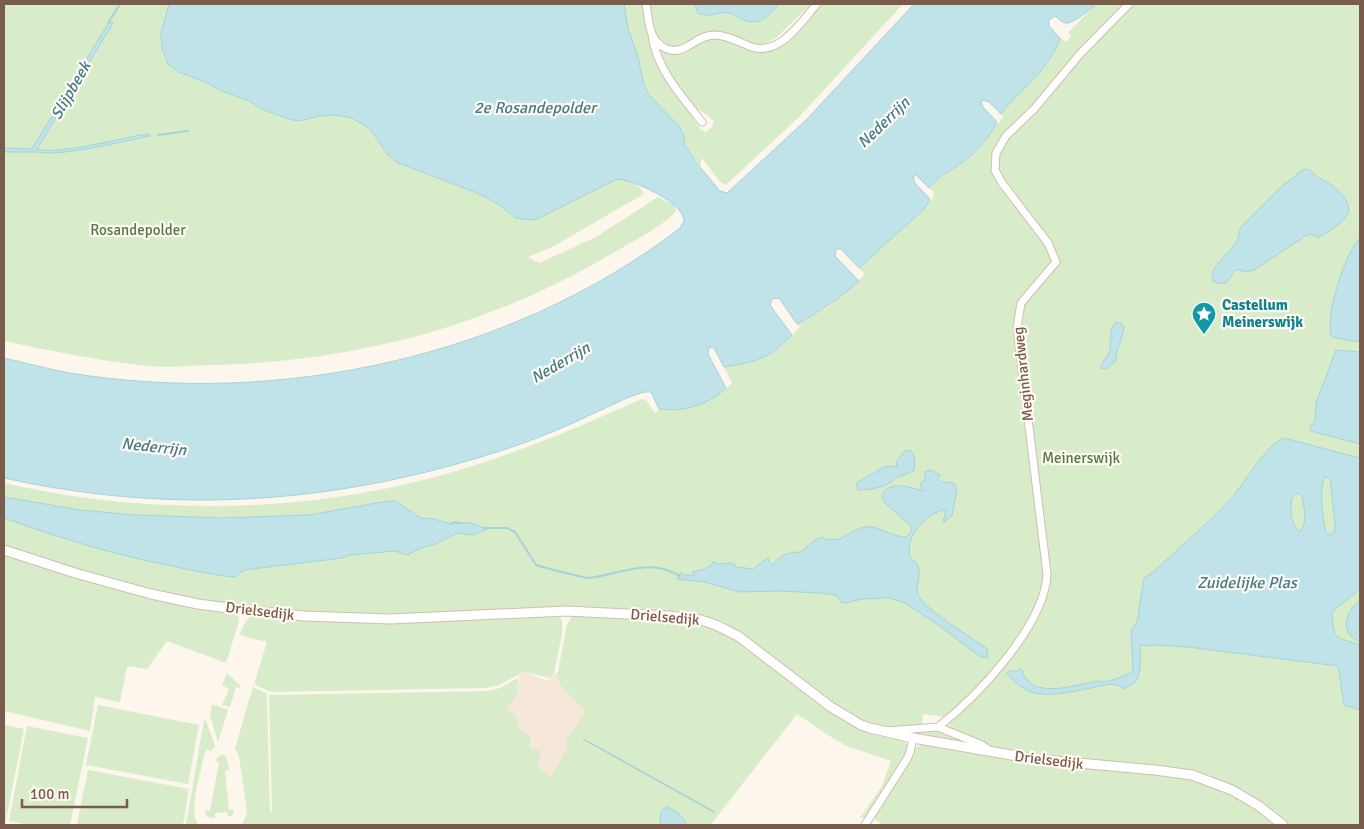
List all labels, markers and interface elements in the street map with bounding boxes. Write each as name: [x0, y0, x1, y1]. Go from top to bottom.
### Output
water label: Slijpbeek: [46, 56, 96, 123]
water label: Nederrijn: [853, 92, 915, 152]
water label: 2e Rosandepolder: [474, 98, 598, 118]
park label: Rosandepolder: [90, 221, 186, 239]
place label: Castellum Meinerswijk: [1222, 296, 1303, 331]
place icon: Castellum Meinerswijk: [1191, 301, 1217, 335]
street label: Meginhardweg: [1009, 326, 1037, 422]
water label: Nederrijn: [527, 337, 595, 388]
water label: Nederrijn: [121, 434, 188, 460]
park label: Meinerswijk: [1042, 449, 1121, 467]
water label: Zuidelijke Plas: [1197, 573, 1299, 593]
street label: Drielsedijk: [225, 598, 296, 624]
street label: Drielsedijk: [630, 605, 701, 629]
street label: Drielsedijk: [1014, 747, 1085, 773]
scale bar: [22, 776, 128, 808]
text: 100 m: [30, 785, 70, 803]

